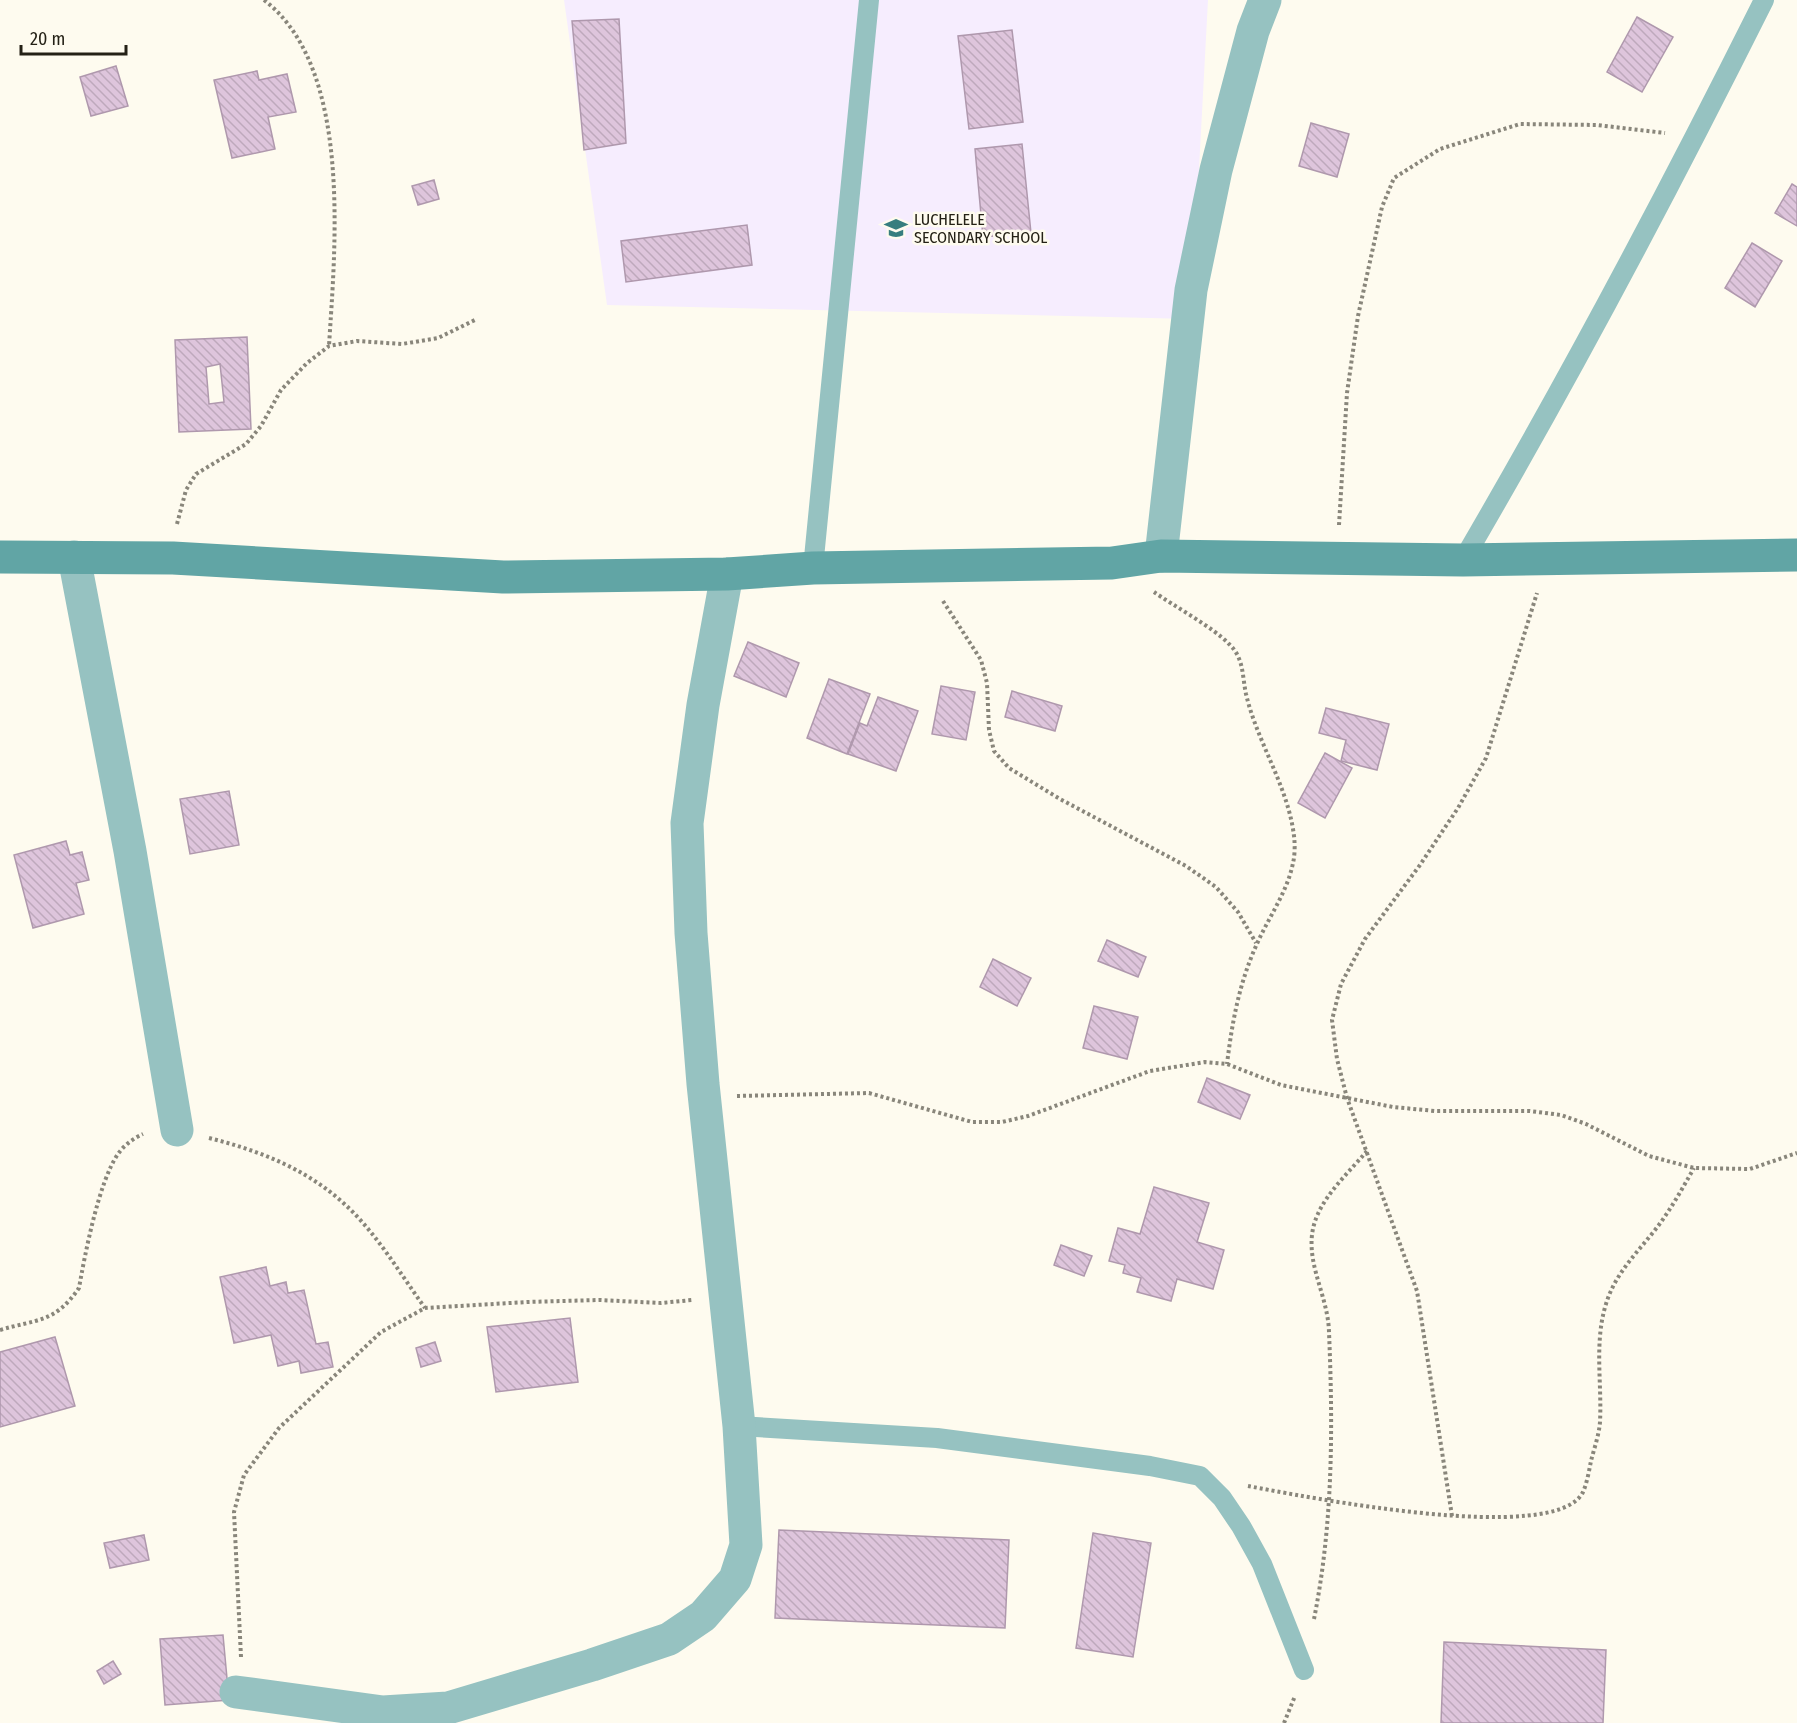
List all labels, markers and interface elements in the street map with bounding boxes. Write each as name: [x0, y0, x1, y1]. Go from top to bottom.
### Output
scale bar: [21, 18, 126, 56]
text: 20 m: [30, 28, 65, 50]
place label: LUCHELELE SECONDARY SCHOOL: [914, 210, 1047, 247]
school or university icon: LUCHELELE SECONDARY SCHOOL: [883, 215, 909, 241]

